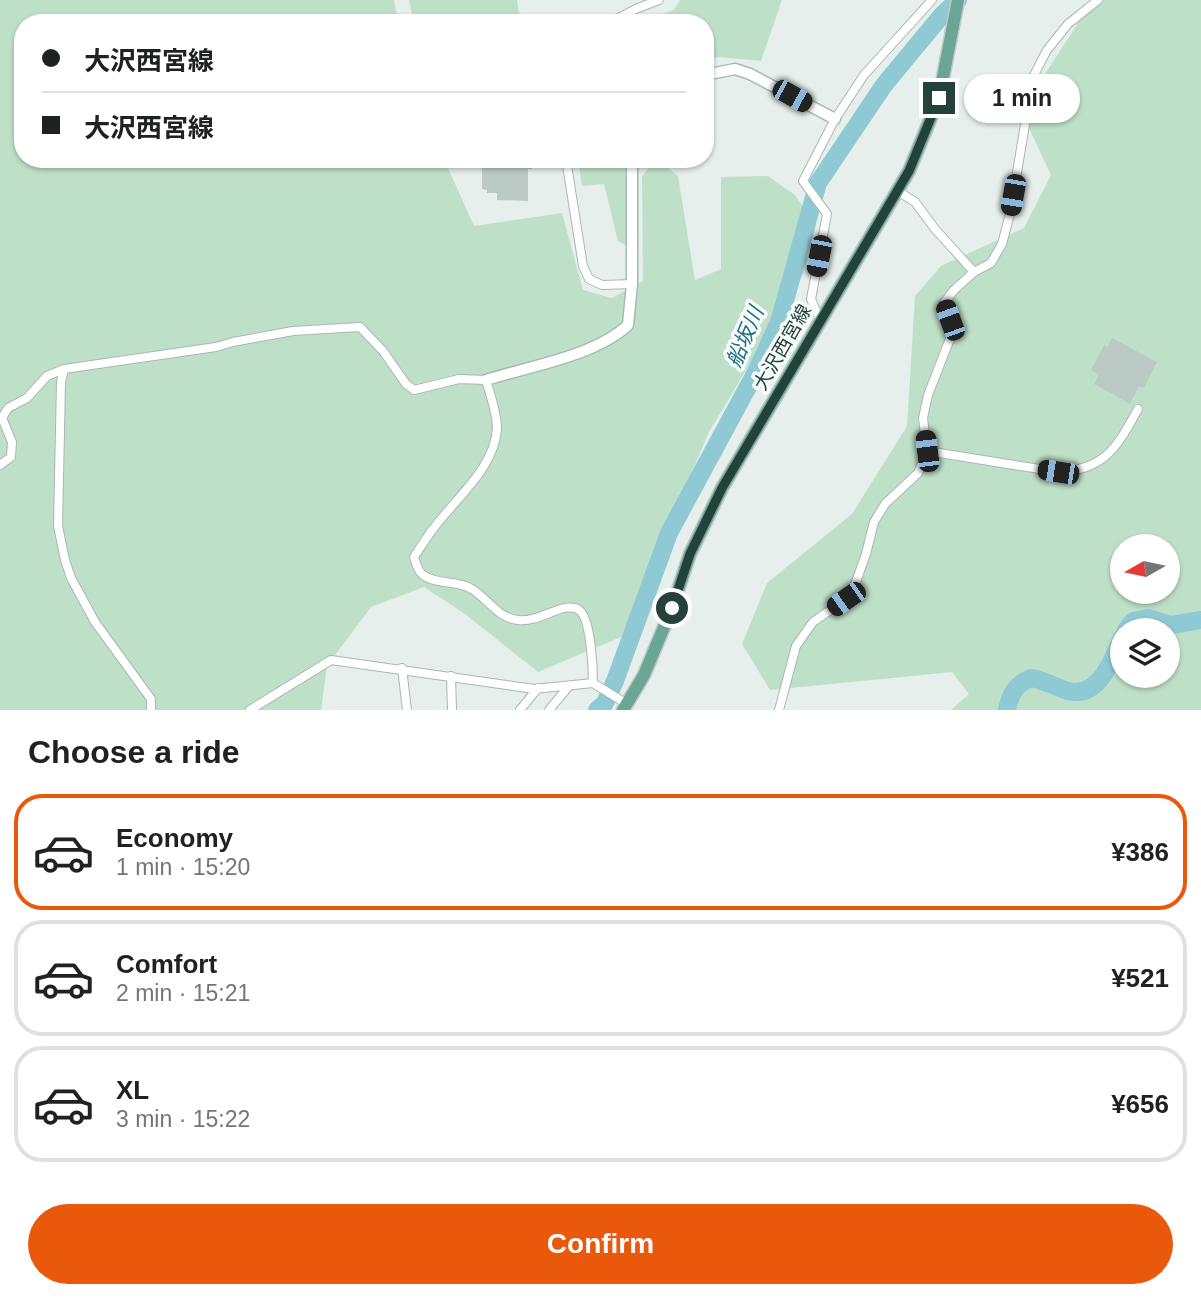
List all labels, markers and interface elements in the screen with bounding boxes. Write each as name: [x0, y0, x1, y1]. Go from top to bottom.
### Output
text: 大沢西宮線: [84, 46, 214, 76]
callout: 1 min: [964, 74, 1079, 122]
car: [769, 77, 816, 115]
route end: [923, 82, 955, 114]
text: 1 min: [992, 85, 1052, 111]
text: 大沢西宮線: [84, 113, 214, 143]
car: [1000, 172, 1027, 218]
car: [805, 233, 834, 279]
car: [933, 297, 968, 343]
water label: 船坂川: [722, 301, 768, 370]
street label: 大沢西宮線: [750, 301, 815, 394]
car: [915, 429, 940, 473]
car: [1036, 458, 1081, 486]
north arrow: [1110, 534, 1180, 604]
map controls: [1110, 534, 1180, 688]
car: [823, 578, 870, 620]
route start: [656, 592, 688, 624]
button: layers: [1110, 618, 1180, 688]
text: Choose a ride: [28, 734, 240, 770]
icon: car: [32, 821, 95, 884]
text: Economy: [116, 823, 233, 853]
text: ¥386: [1111, 837, 1169, 867]
text: 1 min · 15:20: [116, 854, 250, 880]
icon: car: [32, 947, 95, 1010]
text: Comfort: [116, 949, 217, 979]
text: ¥521: [1111, 963, 1169, 993]
text: 2 min · 15:21: [116, 980, 250, 1006]
icon: car: [32, 1073, 95, 1136]
text: XL: [116, 1075, 149, 1105]
text: ¥656: [1111, 1089, 1169, 1119]
text: 3 min · 15:22: [116, 1106, 250, 1132]
button: Confirm: [28, 1204, 1173, 1284]

